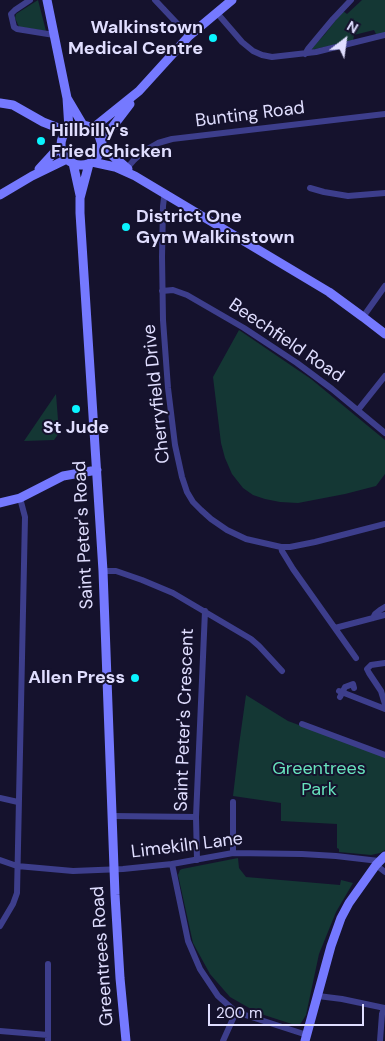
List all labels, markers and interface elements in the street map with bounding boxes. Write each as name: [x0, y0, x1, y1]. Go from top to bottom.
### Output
north arrow: [320, 15, 370, 65]
place label: Walkinstown Medical Centre: [68, 17, 203, 59]
text: N: [344, 17, 361, 37]
marker: Walkinstown Medical Centre: [207, 32, 219, 44]
street label: Bunting Road: [194, 98, 306, 132]
place label: Hillbilly's Fried Chicken: [51, 120, 172, 162]
marker: Hillbilly's Fried Chicken: [35, 135, 47, 147]
place label: District One Gym Walkinstown: [136, 206, 295, 248]
marker: District One Gym Walkinstown: [120, 221, 132, 233]
street label: Beechfield Road: [224, 294, 348, 388]
street label: Cherryfield Drive: [139, 323, 175, 465]
marker: St Jude: [70, 403, 82, 415]
place label: St Jude: [43, 417, 109, 439]
street label: Saint Peter's Road: [69, 460, 99, 610]
street label: Saint Peter's Crescent: [171, 628, 199, 812]
place label: Allen Press: [28, 667, 125, 689]
marker: Allen Press: [129, 672, 141, 684]
park label: Greentrees Park: [272, 758, 366, 801]
street label: Limekiln Lane: [130, 828, 244, 864]
street label: Greentrees Road: [87, 885, 119, 1027]
scale bar: [210, 994, 366, 1026]
text: 200 m: [216, 1003, 262, 1023]

